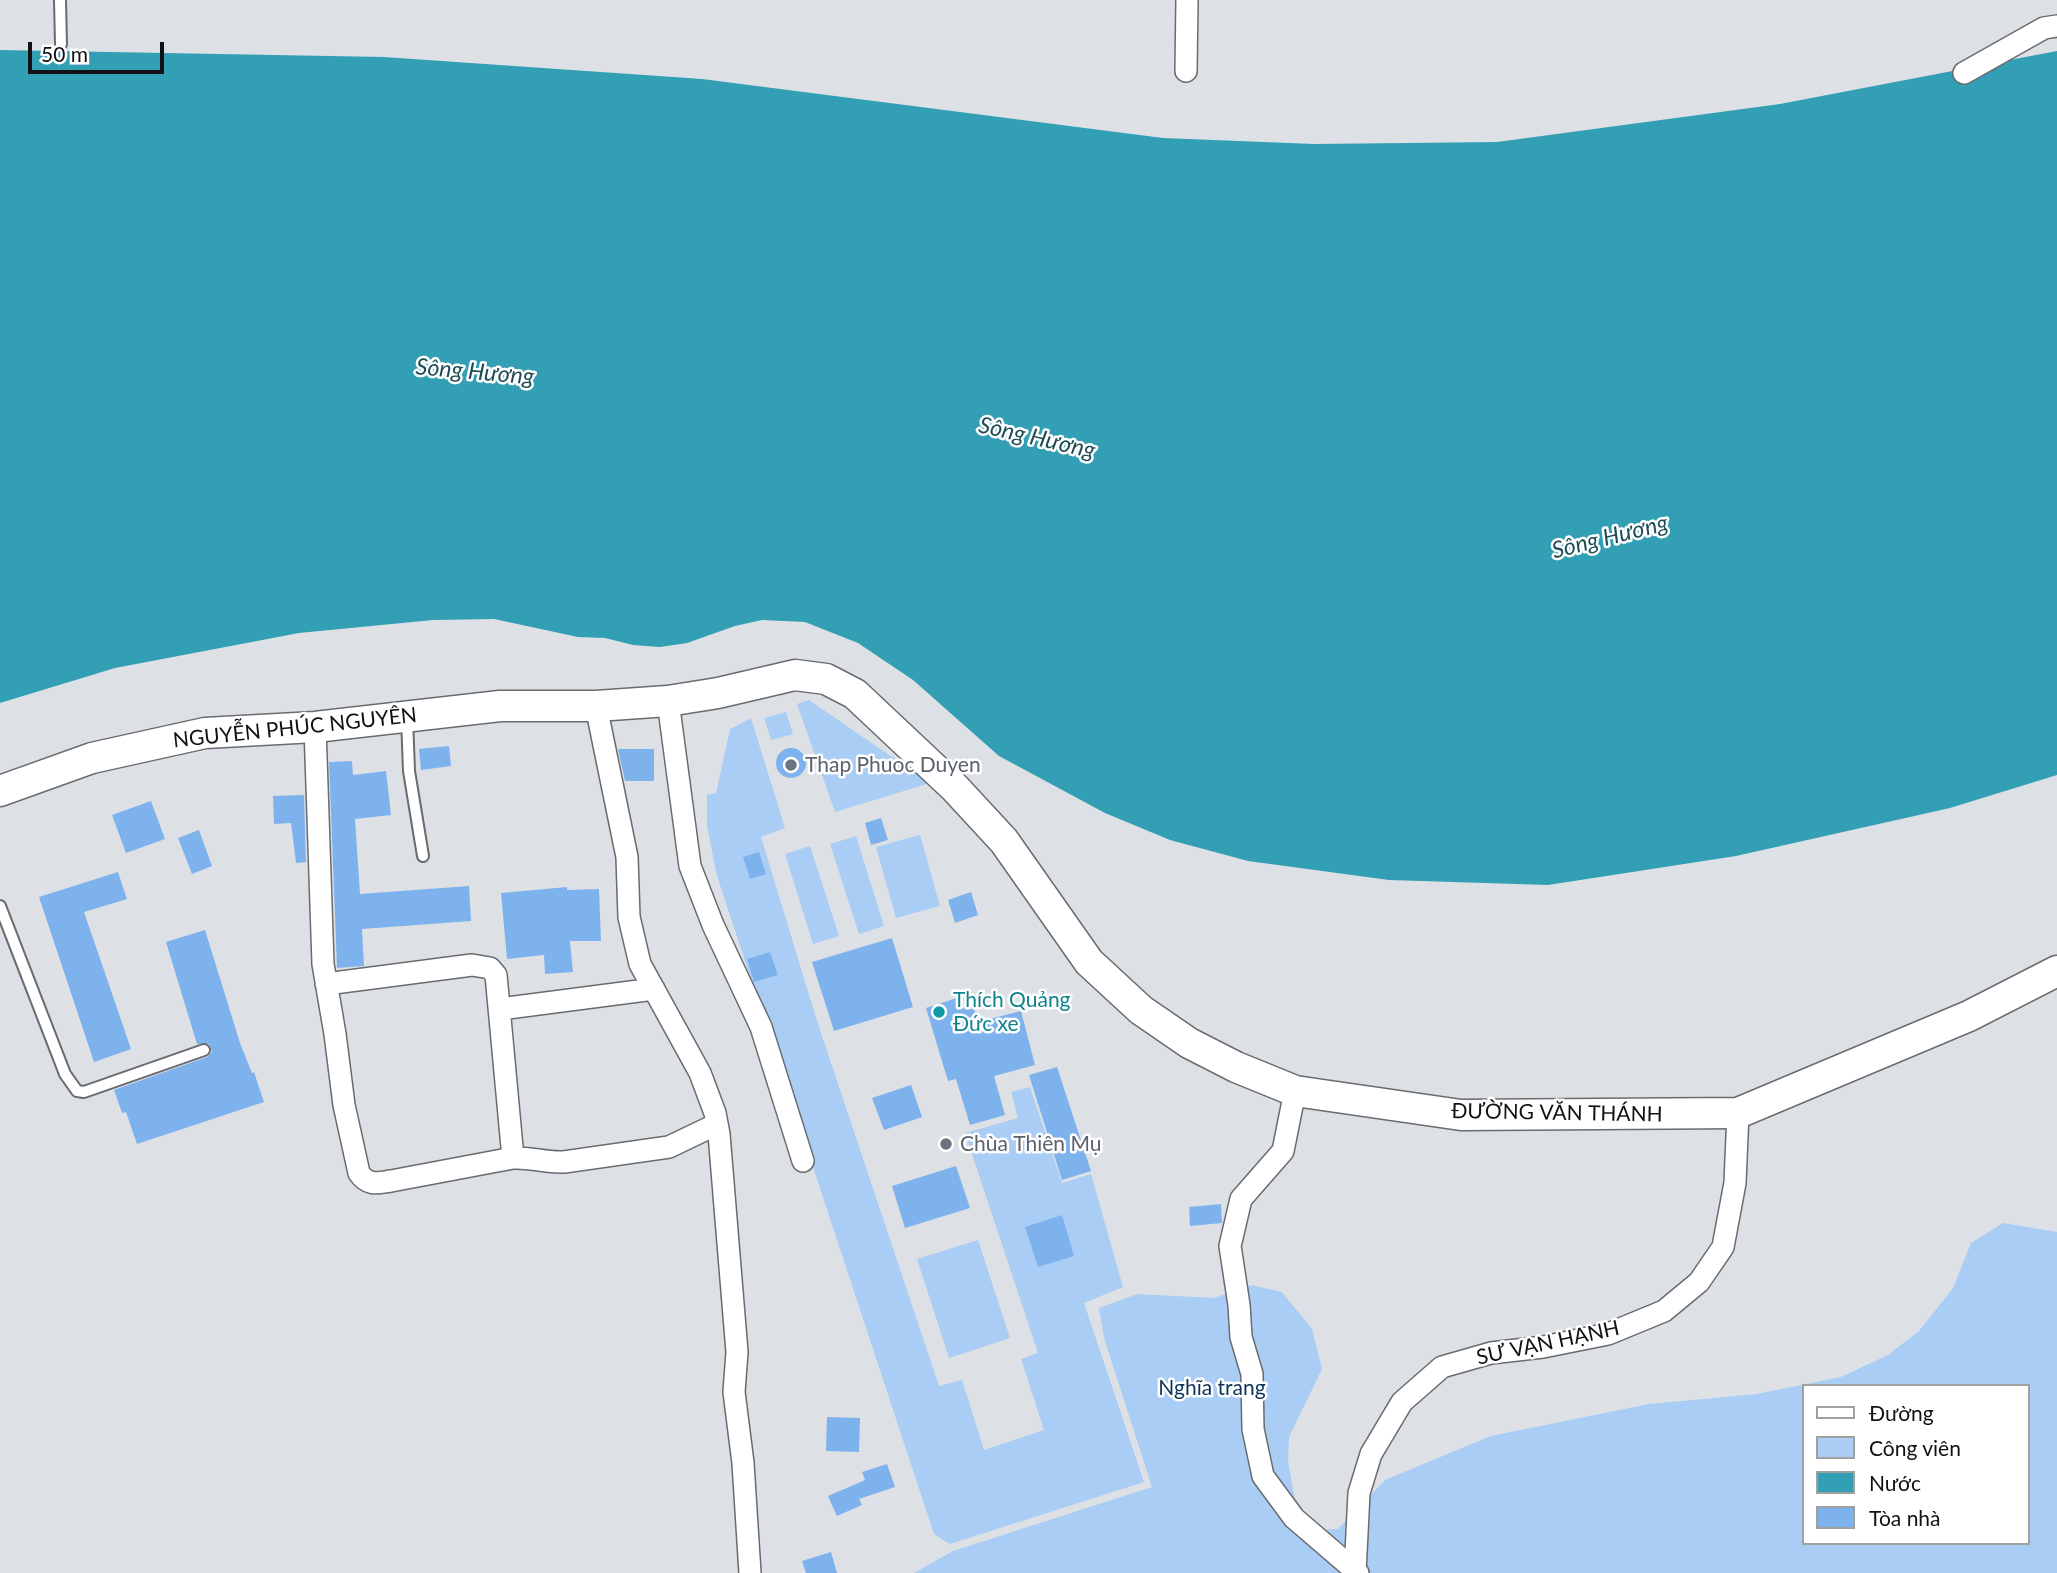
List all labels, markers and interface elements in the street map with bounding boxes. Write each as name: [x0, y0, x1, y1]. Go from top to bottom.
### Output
scale bar: [32, 28, 168, 72]
text: 50 m: [41, 41, 88, 66]
water label: Sông Hương: [415, 353, 535, 391]
water label: Sông Hương: [976, 411, 1098, 465]
water label: Sông Hương: [1549, 509, 1671, 565]
street label: NGUYỄN PHÚC NGUYÊN: [172, 703, 418, 753]
place label: Thap Phuoc Duyen: [805, 752, 981, 778]
marker: Thap Phuoc Duyen: [783, 757, 799, 773]
place label: Thích Quảng Đức xe: [953, 987, 1071, 1037]
marker: Thích Quảng Đức xe: [931, 1004, 947, 1020]
street label: ĐƯỜNG VĂN THÁNH: [1451, 1099, 1663, 1127]
place label: Chùa Thiên Mụ: [960, 1131, 1101, 1157]
marker: Chùa Thiên Mụ: [938, 1136, 954, 1152]
street label: SƯ VẠN HẠNH: [1474, 1316, 1622, 1370]
park label: Nghĩa trang: [1158, 1375, 1266, 1401]
legend: [1801, 1384, 2029, 1545]
text: Đường: [1869, 1400, 1934, 1425]
text: Công viên: [1869, 1435, 1961, 1460]
text: Nước: [1869, 1470, 1921, 1495]
text: Tòa nhà: [1869, 1505, 1941, 1530]

